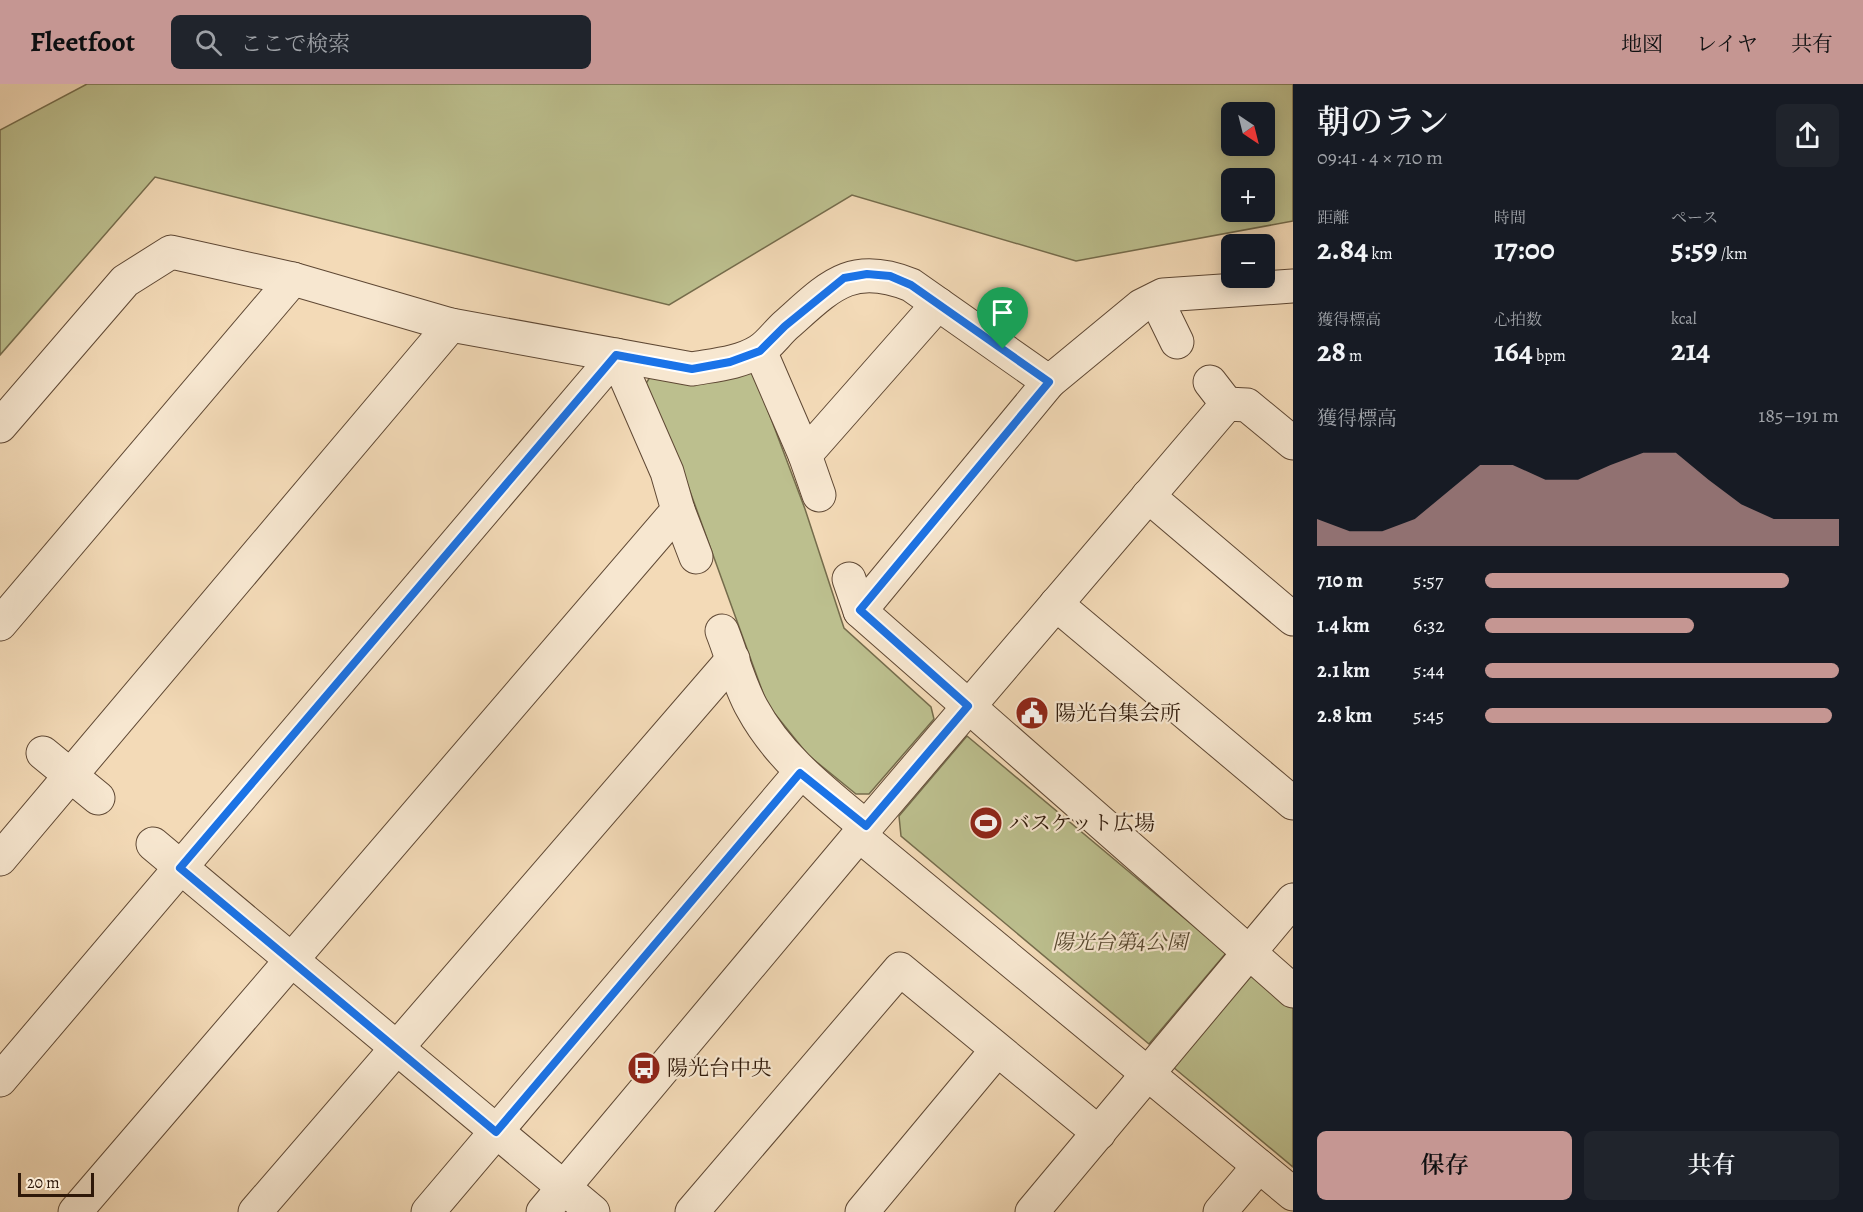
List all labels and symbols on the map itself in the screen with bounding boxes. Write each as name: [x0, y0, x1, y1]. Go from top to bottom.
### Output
north arrow: [1221, 102, 1275, 156]
pin: [977, 287, 1028, 349]
public building icon: 陽光台集会所: [1014, 695, 1050, 731]
place label: 陽光台集会所: [1055, 699, 1181, 727]
sports icon: バスケット広場: [968, 805, 1004, 841]
place label: バスケット広場: [1009, 809, 1155, 837]
park label: 陽光台第4公園: [1052, 928, 1191, 956]
bus stop icon: 陽光台中央: [626, 1050, 662, 1086]
place label: 陽光台中央: [667, 1054, 772, 1082]
scale bar: [18, 1170, 94, 1198]

